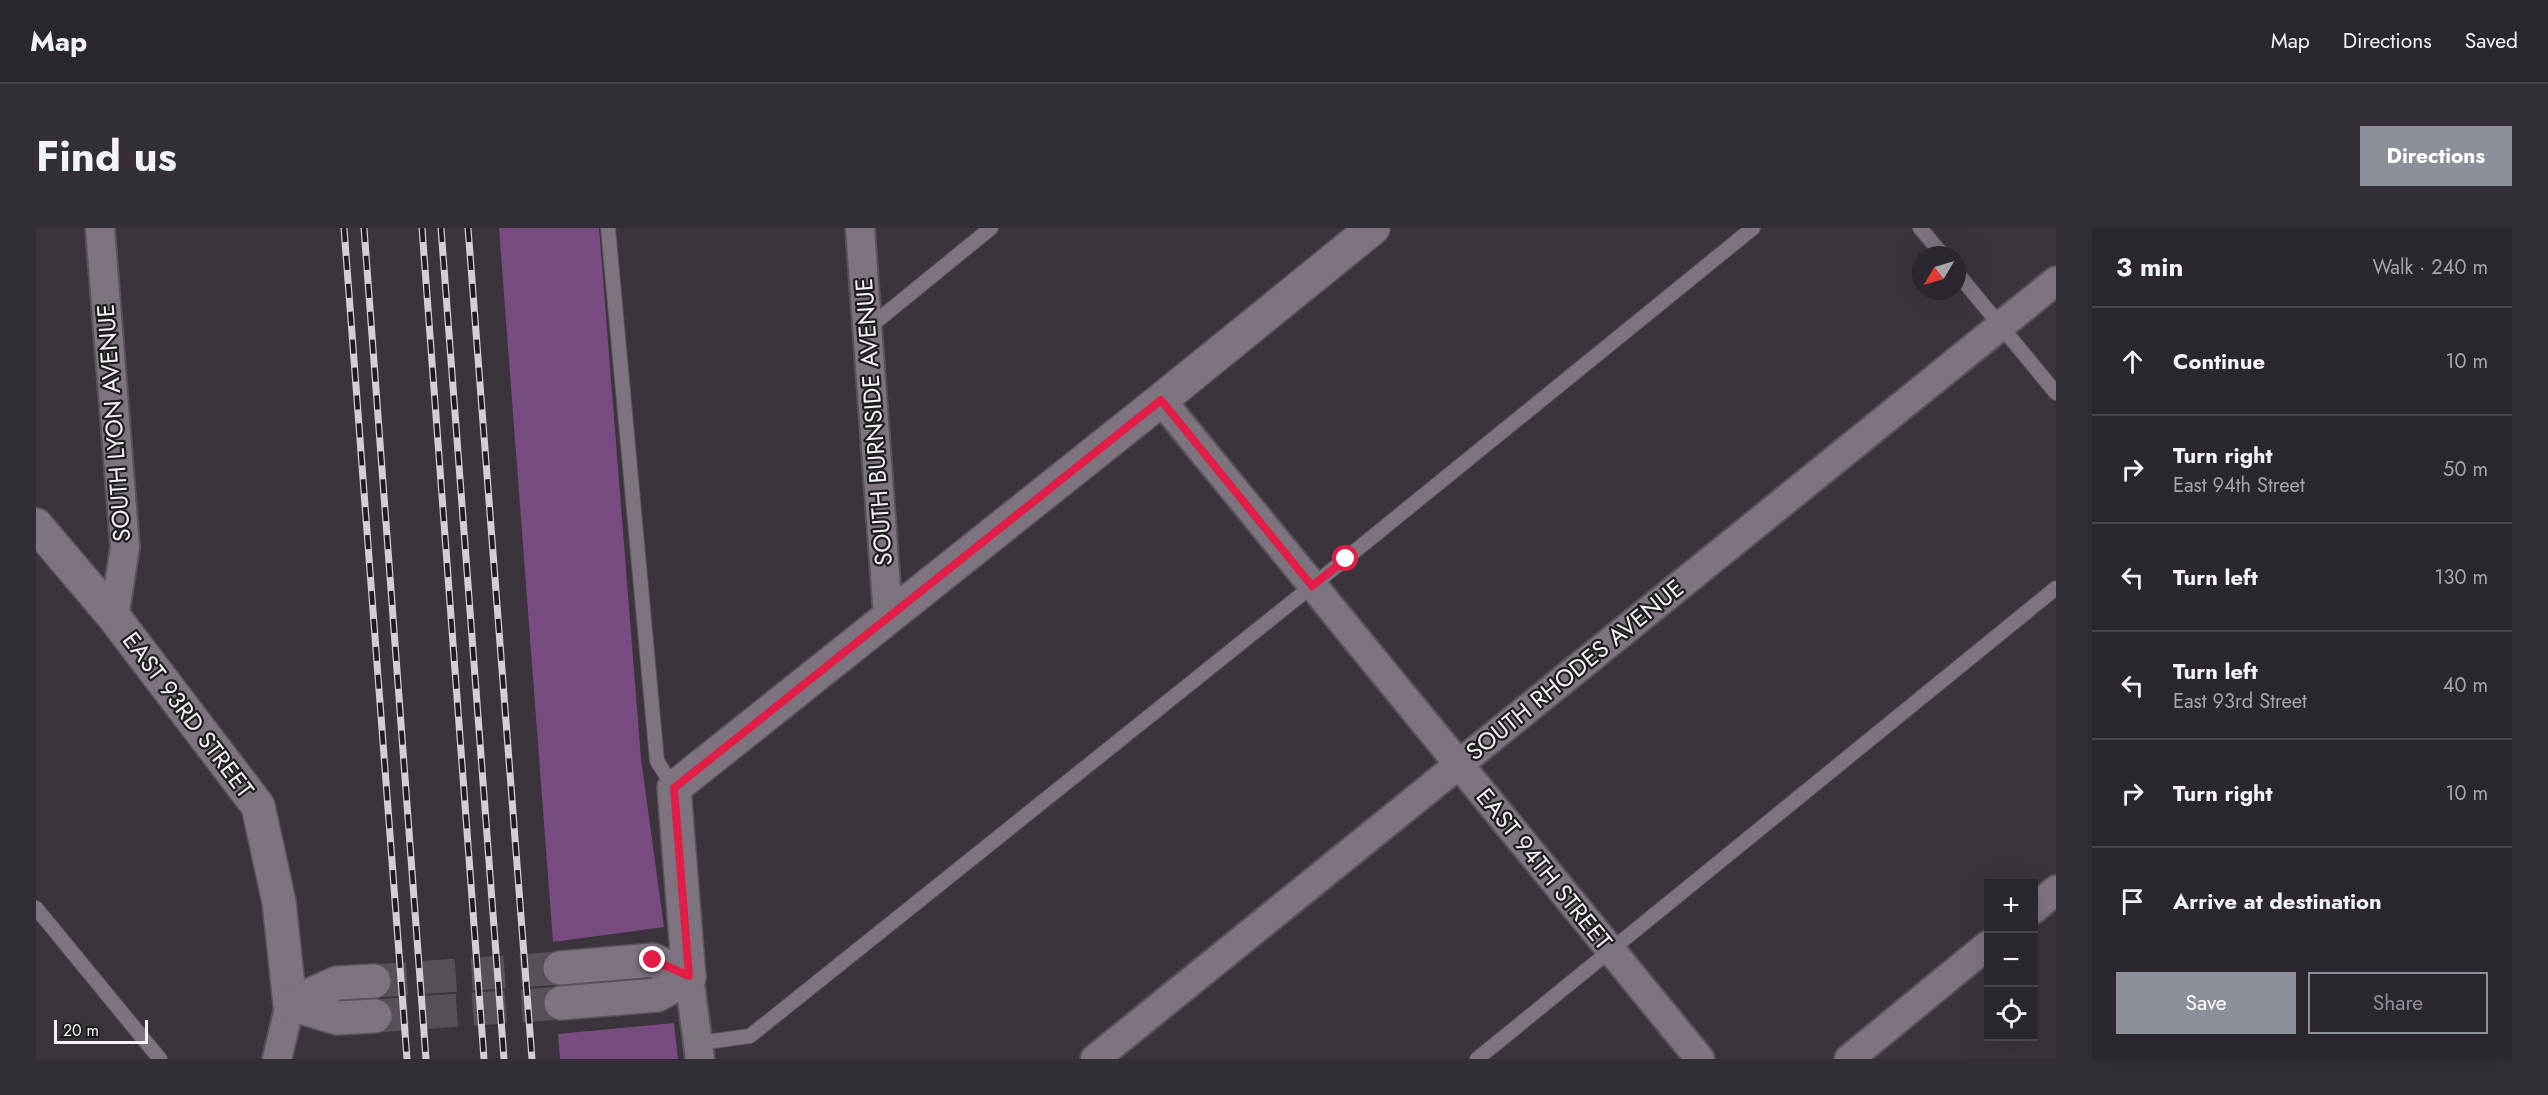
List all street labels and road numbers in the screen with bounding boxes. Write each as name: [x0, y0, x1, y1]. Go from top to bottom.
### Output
street label: SOUTH BURNSIDE AVENUE: [846, 277, 901, 567]
street label: SOUTH LYON AVENUE: [88, 303, 139, 543]
street label: SOUTH RHODES AVENUE: [1458, 571, 1691, 769]
street label: EAST 93RD STREET: [114, 624, 262, 805]
street label: EAST 94TH STREET: [1468, 780, 1621, 957]

